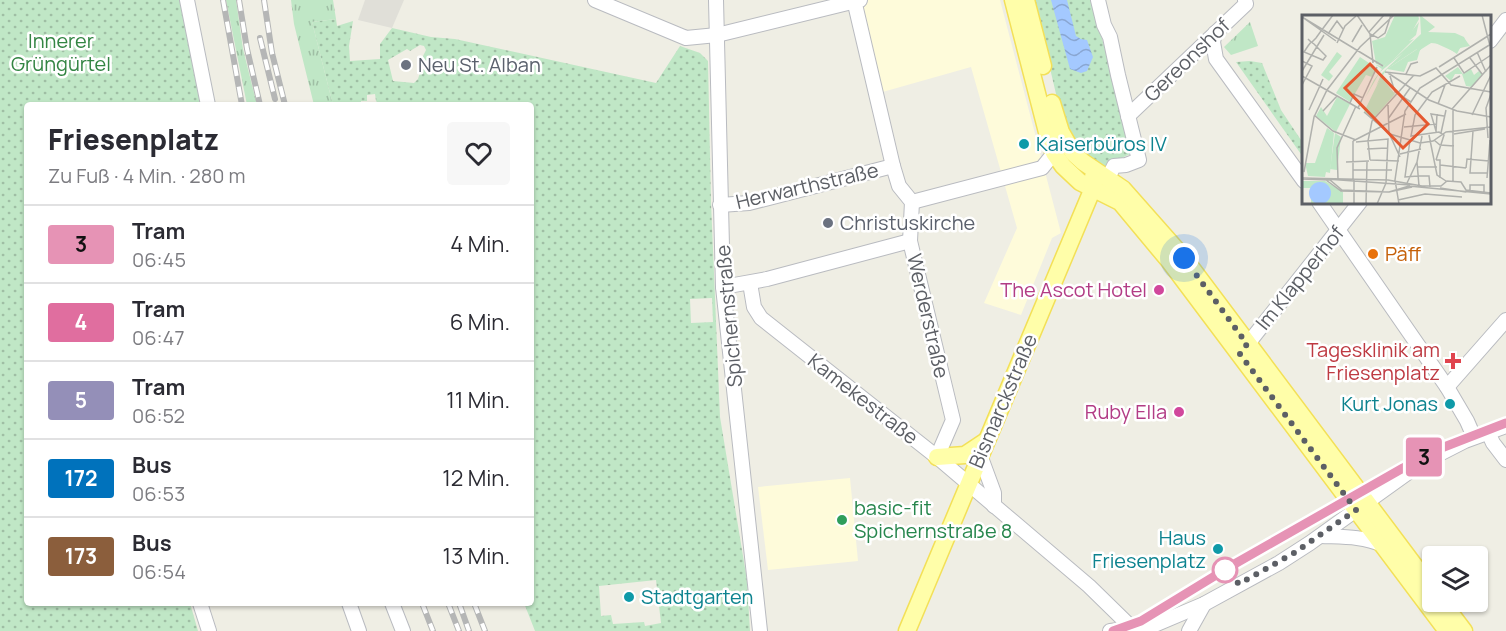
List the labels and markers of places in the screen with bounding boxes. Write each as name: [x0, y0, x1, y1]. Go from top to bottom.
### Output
place label: Neu St. Alban: [418, 51, 541, 78]
marker: Neu St. Alban: [399, 58, 413, 72]
place label: Kaiserbüros IV: [1036, 130, 1167, 157]
marker: Kaiserbüros IV: [1017, 137, 1031, 151]
place label: Christuskirche: [840, 209, 975, 236]
marker: Christuskirche: [821, 216, 835, 230]
place label: Päff: [1385, 240, 1422, 267]
marker: Päff: [1366, 247, 1380, 261]
place label: The Ascot Hotel: [1000, 276, 1147, 303]
marker: The Ascot Hotel: [1152, 283, 1166, 297]
place label: Tagesklinik am Friesenplatz: [1307, 336, 1440, 386]
marker: Tagesklinik am Friesenplatz: [1444, 352, 1462, 370]
place label: Kurt Jonas: [1341, 390, 1438, 417]
marker: Kurt Jonas: [1443, 397, 1457, 411]
place label: Ruby Ella: [1085, 398, 1167, 425]
marker: Ruby Ella: [1172, 405, 1186, 419]
place label: basic-fit Spichernstraße 8: [854, 494, 1012, 544]
marker: basic-fit Spichernstraße 8: [835, 513, 849, 527]
place label: Haus Friesenplatz: [1092, 524, 1206, 574]
marker: Haus Friesenplatz: [1211, 542, 1225, 556]
unlabelled marker: [1212, 557, 1238, 583]
place label: Stadtgarten: [641, 583, 753, 610]
marker: Stadtgarten: [622, 590, 636, 604]

